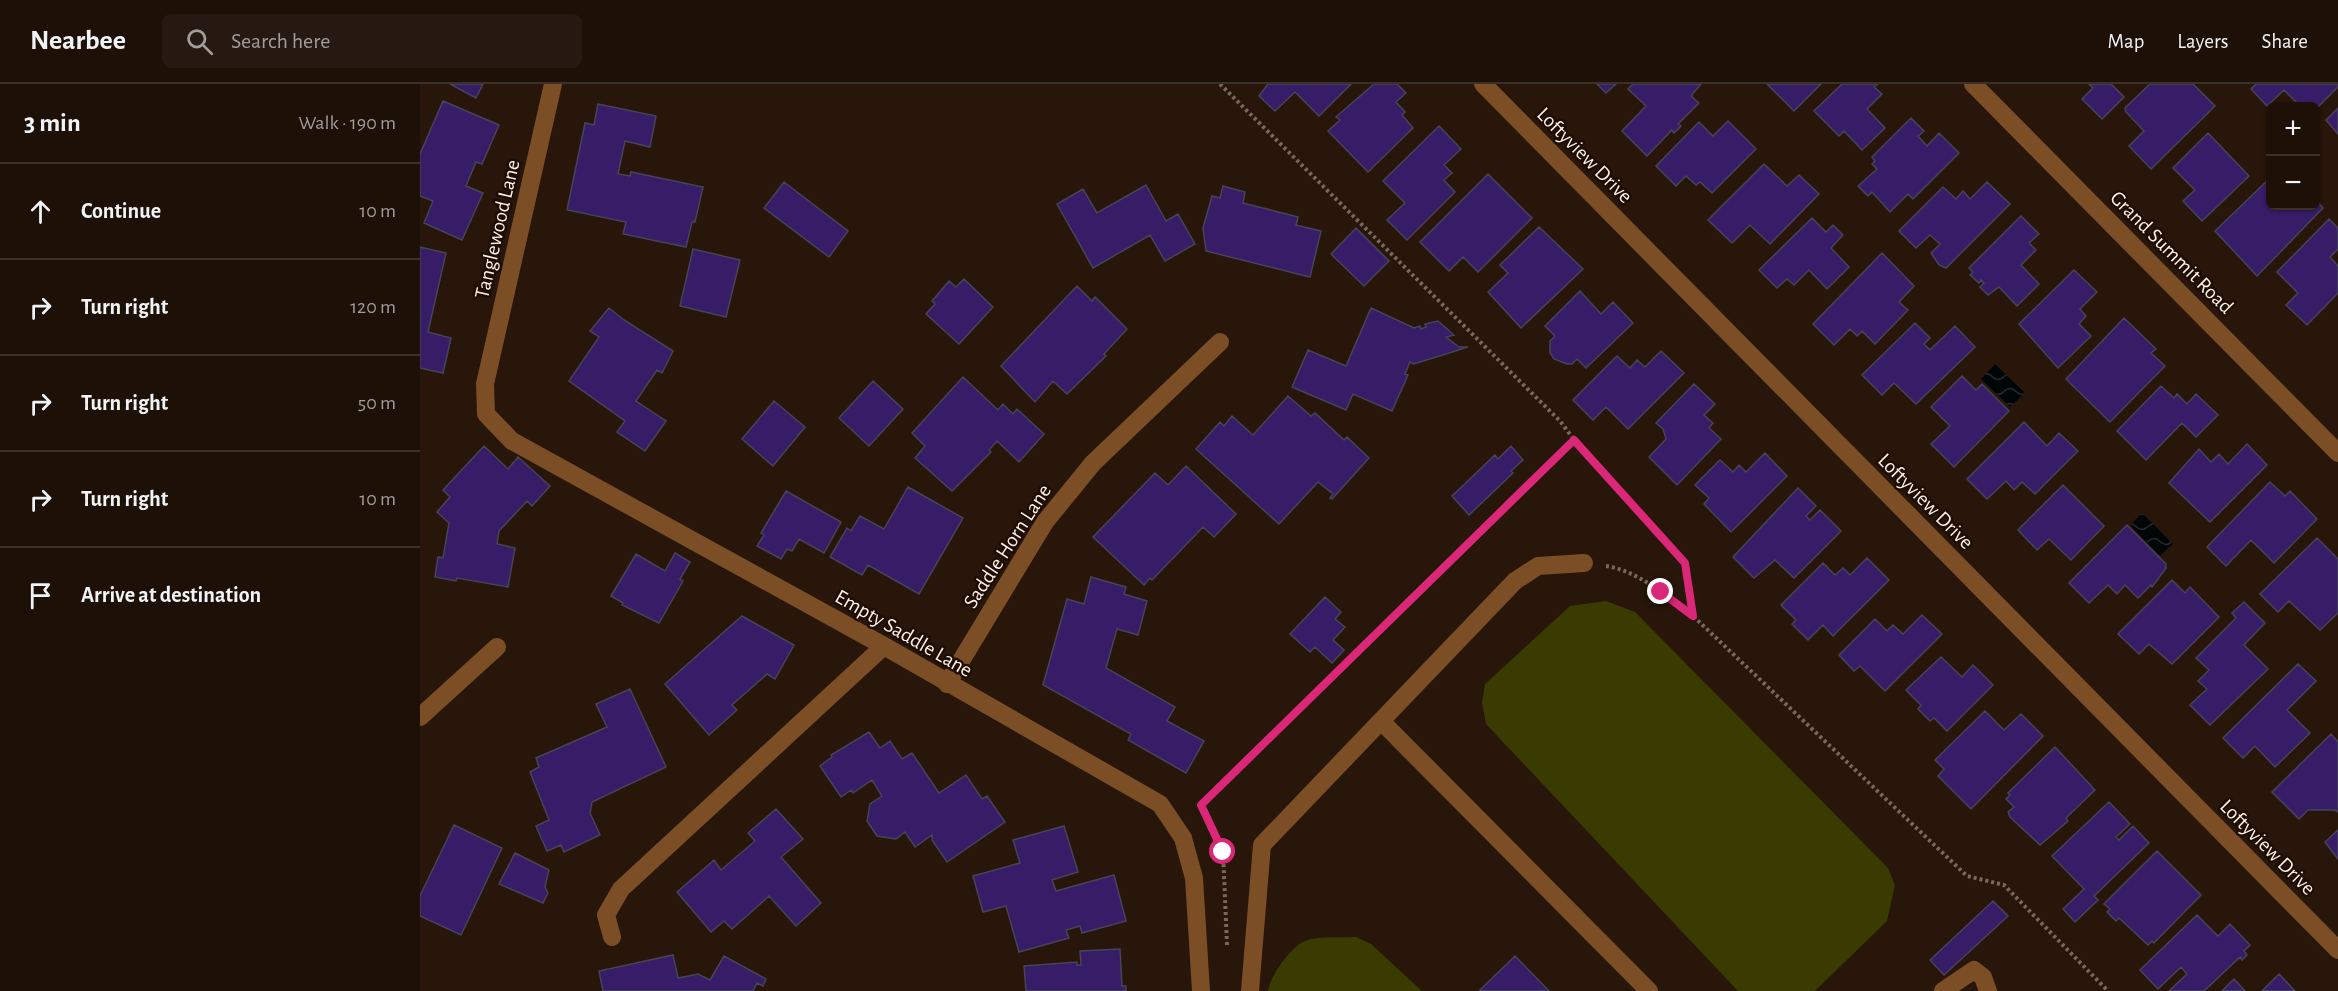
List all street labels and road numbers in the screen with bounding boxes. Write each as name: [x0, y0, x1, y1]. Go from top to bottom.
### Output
street label: Loftyview Drive: [1533, 104, 1636, 207]
street label: Tanglewood Lane: [471, 158, 524, 301]
street label: Grand Summit Road: [2106, 187, 2237, 318]
street label: Loftyview Drive: [1874, 450, 1977, 553]
street label: Saddle Horn Lane: [960, 481, 1055, 612]
street label: Empty Saddle Lane: [832, 586, 976, 681]
street label: Loftyview Drive: [2216, 796, 2319, 899]

